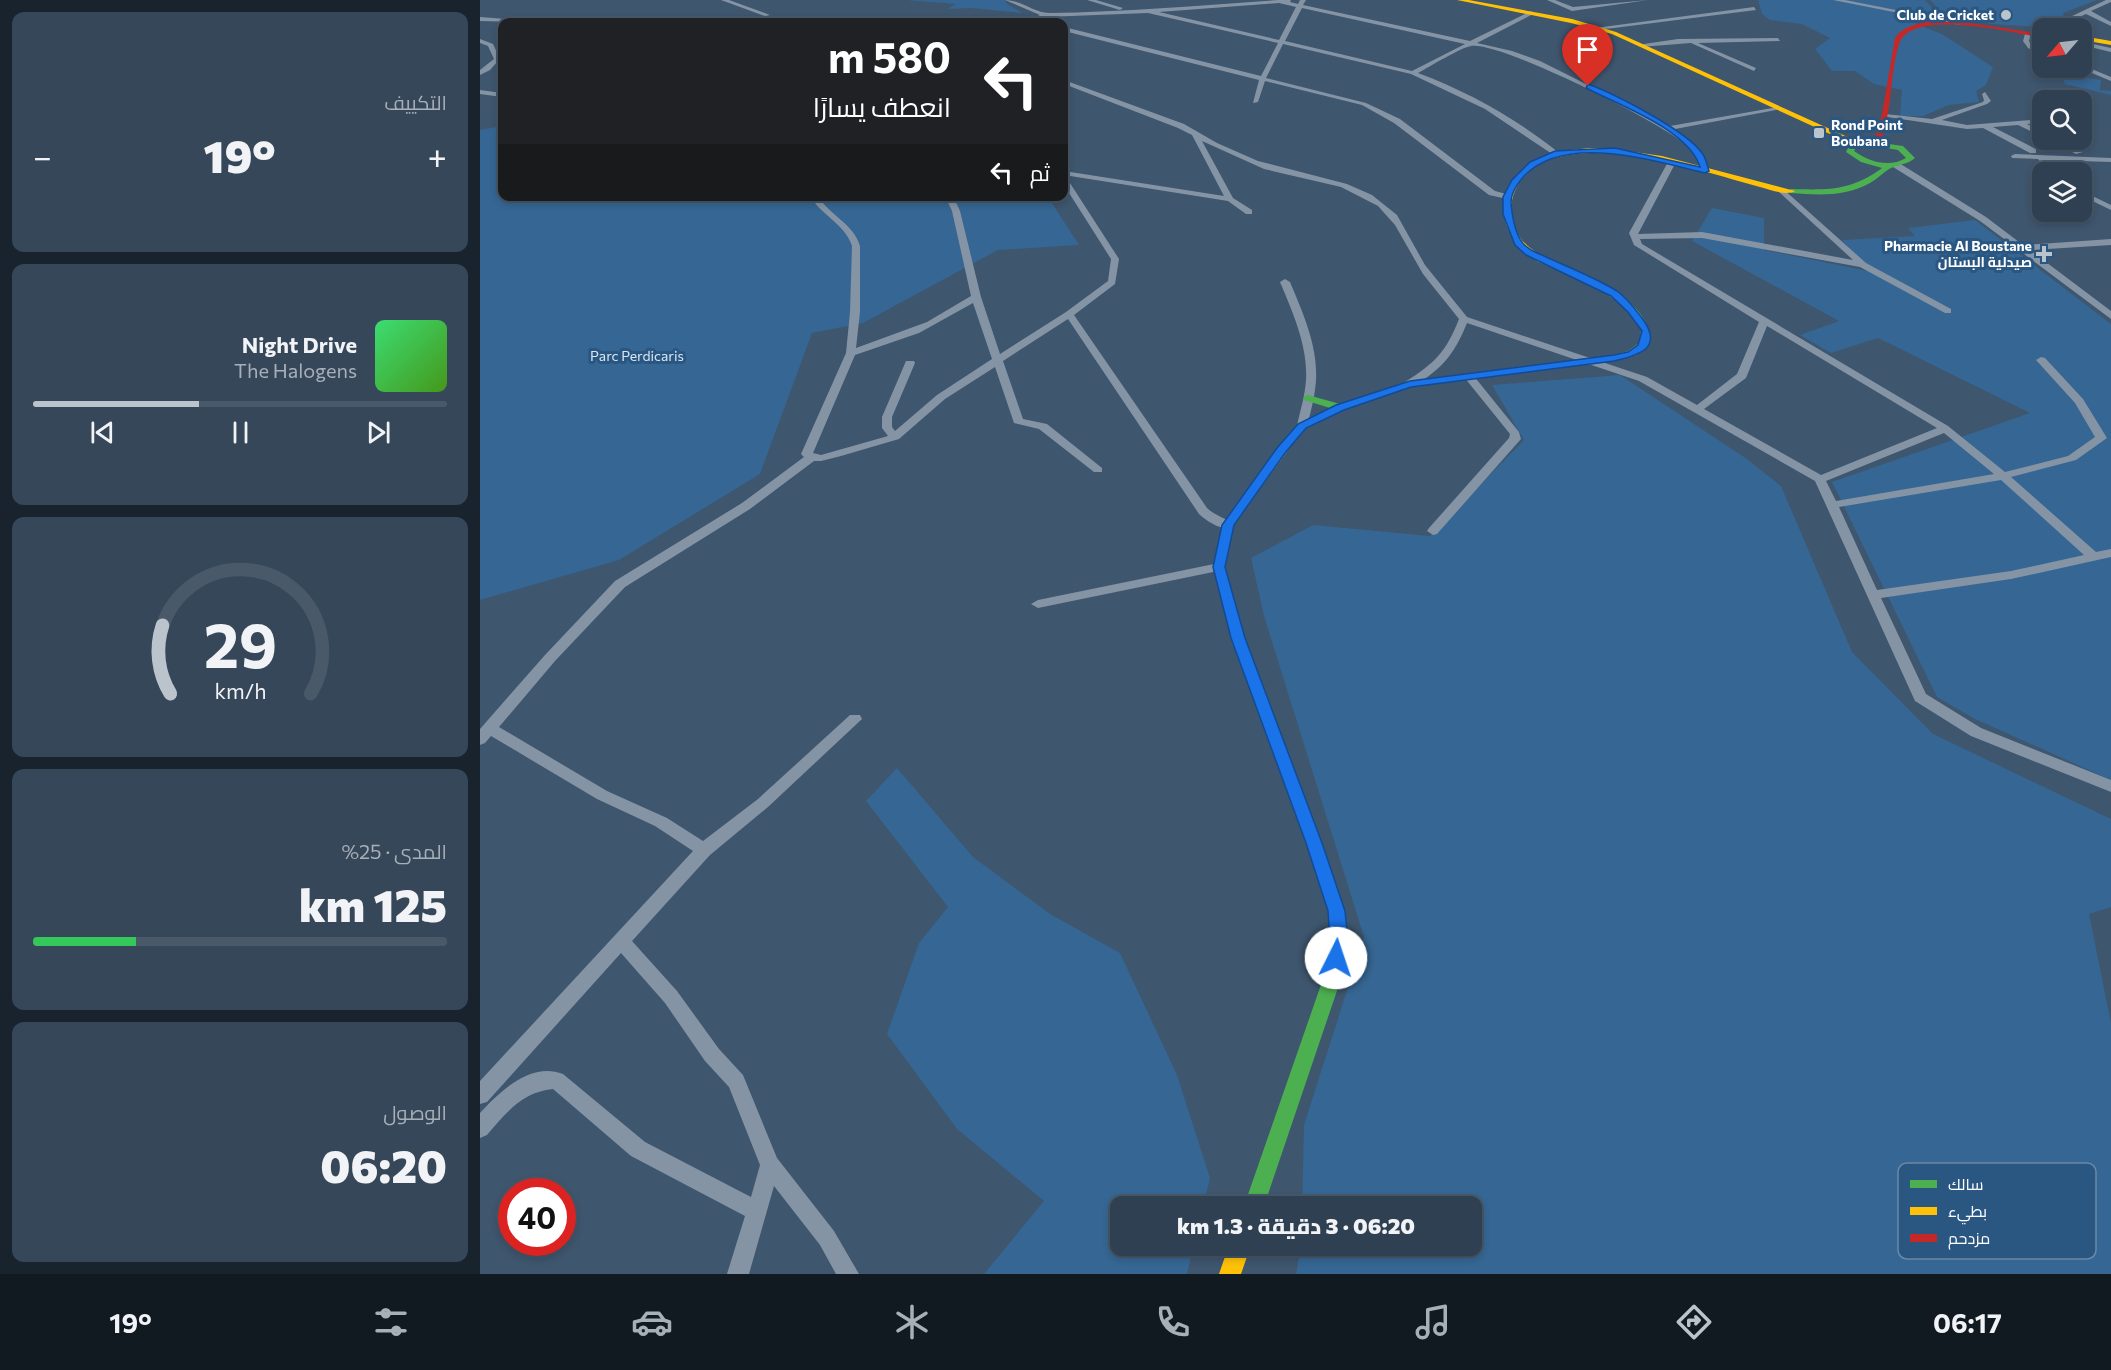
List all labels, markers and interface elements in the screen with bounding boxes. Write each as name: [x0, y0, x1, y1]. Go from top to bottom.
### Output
place label: Club de Cricket: [1897, 6, 1994, 23]
marker: Club de Cricket: [1999, 8, 2013, 22]
north arrow: [2032, 18, 2092, 78]
map controls: [2032, 18, 2092, 222]
pin: [1562, 24, 1613, 86]
text: 580 m: [828, 30, 951, 82]
icon: arrive: [1571, 33, 1604, 66]
icon: left: [972, 42, 1050, 120]
text: التكييف: [384, 90, 447, 114]
text: انعطف يسارًا: [813, 90, 951, 123]
button: search: [2032, 90, 2092, 150]
place label: Rond Point Boubana: [1831, 116, 1903, 149]
marker: Rond Point Boubana: [1812, 126, 1826, 140]
text: 19°: [204, 127, 276, 182]
text: −: [33, 135, 52, 176]
text: +: [428, 135, 447, 176]
icon: left: [985, 156, 1018, 189]
text: ثم: [1030, 159, 1050, 186]
button: layers: [2032, 162, 2092, 222]
place label: Pharmacie Al Boustane صيدلية البستان: [1884, 237, 2032, 270]
marker: Pharmacie Al Boustane صيدلية البستان: [2037, 247, 2051, 261]
text: Night Drive: [242, 331, 357, 358]
park label: Parc Perdicaris: [590, 347, 684, 364]
text: The Halogens: [234, 358, 357, 382]
icon: previous: [86, 416, 119, 449]
icon: pause: [224, 416, 257, 449]
icon: next: [362, 416, 395, 449]
text: 29: [203, 605, 277, 681]
text: km/h: [214, 677, 266, 703]
text: المدى · 25%: [341, 839, 447, 863]
text: 125 km: [299, 876, 447, 931]
position arrow: [1304, 926, 1368, 990]
text: الوصول: [383, 1100, 447, 1124]
text: 06:20: [320, 1137, 447, 1192]
legend: [1898, 1163, 2096, 1259]
text: سالك: [1948, 1174, 1983, 1193]
speed limit sign: 40: [498, 1178, 576, 1256]
text: بطيء: [1948, 1201, 1987, 1225]
text: 06:20 · 3 دقيقة · 1.3 km: [1177, 1212, 1415, 1239]
text: مزدحم: [1948, 1228, 1990, 1250]
icon: filters: [370, 1301, 412, 1343]
icon: car: [631, 1301, 673, 1343]
icon: climate: [891, 1301, 933, 1343]
icon: phone: [1152, 1301, 1194, 1343]
icon: music: [1412, 1301, 1454, 1343]
icon: directions: [1673, 1301, 1715, 1343]
text: 19°: [109, 1306, 152, 1339]
text: 06:17: [1933, 1306, 2002, 1339]

